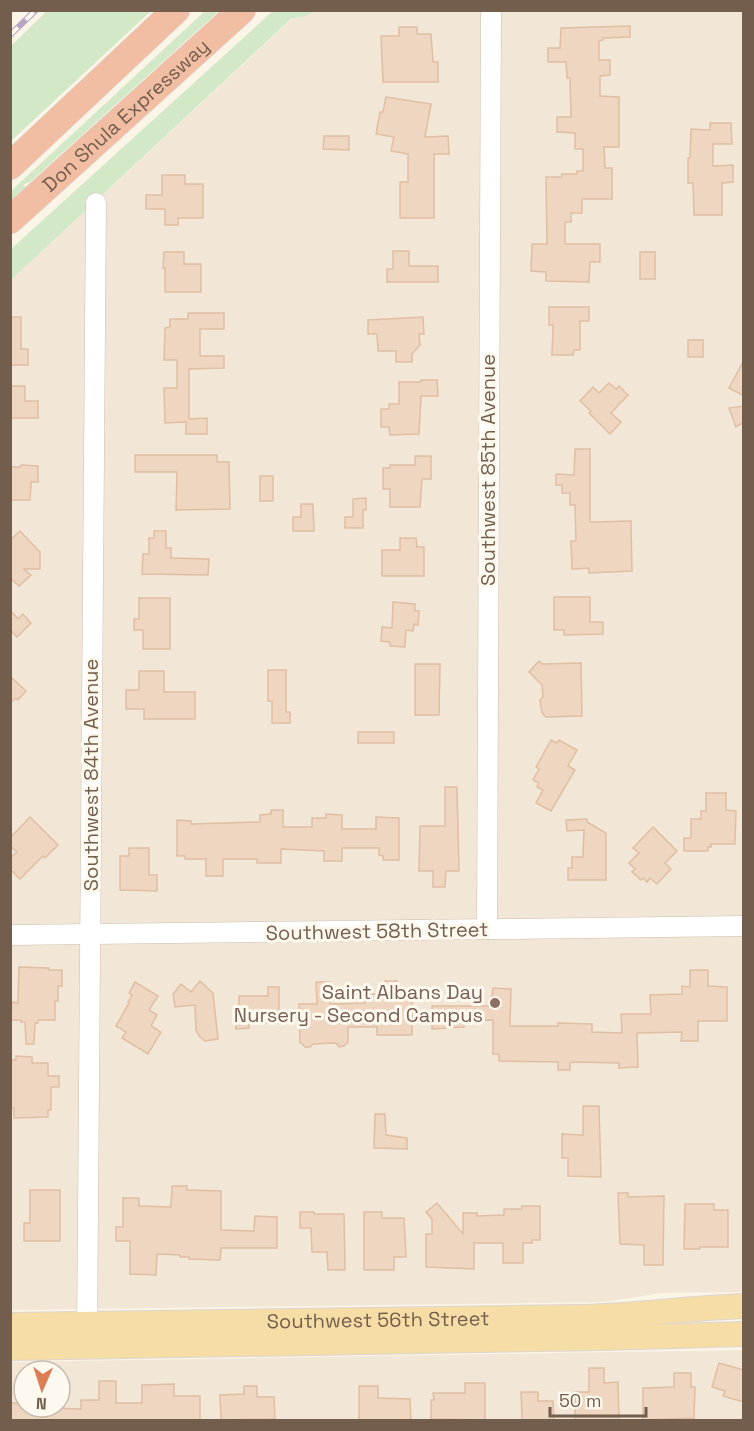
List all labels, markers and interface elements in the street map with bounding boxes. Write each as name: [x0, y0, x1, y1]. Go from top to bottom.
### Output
street label: Don Shula Expressway: [37, 33, 215, 198]
street label: Southwest 85th Avenue: [475, 354, 501, 586]
street label: Southwest 84th Avenue: [78, 659, 104, 891]
street label: Southwest 58th Street: [265, 916, 489, 946]
place label: Saint Albans Day Nursery - Second Campus: [234, 979, 483, 1028]
marker: Saint Albans Day Nursery - Second Campus: [488, 996, 502, 1010]
street label: Southwest 56th Street: [266, 1305, 489, 1334]
north arrow: [12, 1359, 72, 1419]
scale bar: [550, 1380, 646, 1418]
text: 50 m: [559, 1389, 601, 1412]
text: N: [35, 1393, 47, 1414]

